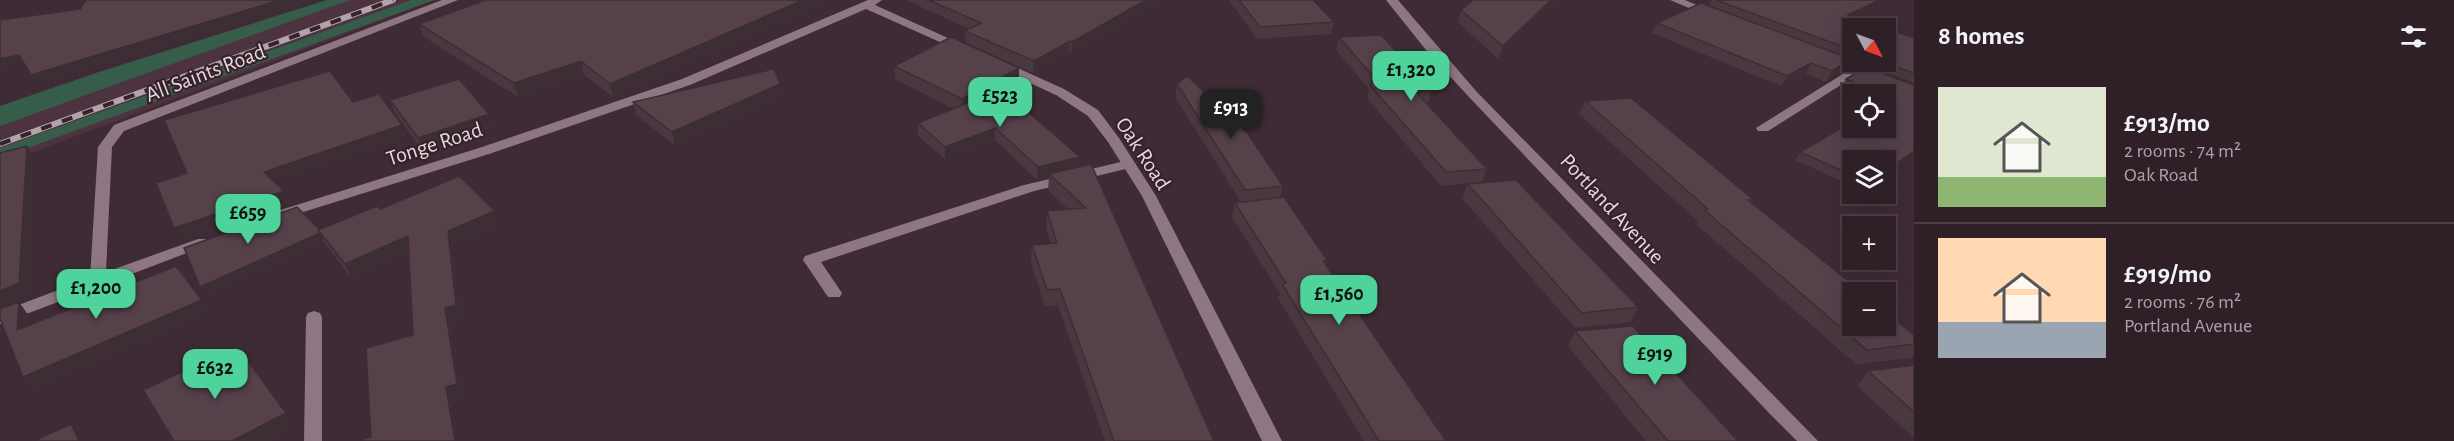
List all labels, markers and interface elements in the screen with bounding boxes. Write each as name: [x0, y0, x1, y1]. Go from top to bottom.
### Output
north arrow: [1842, 18, 1896, 72]
map controls: [1842, 18, 1896, 336]
icon: filters: [2397, 20, 2430, 53]
text: 8 homes: [1938, 23, 2025, 49]
street label: All Saints Road: [142, 40, 268, 106]
pin: £1,320: [1362, 51, 1460, 102]
text: £1,320: [1386, 60, 1436, 80]
pin: £523: [964, 77, 1036, 128]
button: locate: [1842, 84, 1896, 138]
text: £523: [982, 86, 1018, 106]
pin: £913: [1195, 89, 1267, 140]
text: £913: [1214, 98, 1248, 118]
text: £913/mo: [2124, 110, 2210, 136]
icon: home: [1986, 111, 2058, 183]
street label: Oak Road: [1112, 113, 1175, 194]
street label: Tonge Road: [384, 118, 485, 170]
text: 2 rooms · 74 m²: [2124, 141, 2241, 161]
street label: Portland Avenue: [1556, 150, 1668, 268]
button: layers: [1842, 150, 1896, 204]
text: Oak Road: [2124, 165, 2198, 185]
pin: £659: [212, 194, 284, 245]
text: £659: [230, 203, 266, 223]
button: +: [1842, 216, 1896, 270]
text: £919/mo: [2124, 261, 2211, 287]
icon: home: [1986, 262, 2058, 334]
pin: £1,200: [47, 269, 145, 320]
pin: £1,560: [1290, 275, 1388, 326]
text: £1,200: [71, 278, 121, 298]
button: −: [1842, 282, 1896, 336]
text: £1,560: [1314, 284, 1364, 304]
text: 2 rooms · 76 m²: [2124, 292, 2241, 312]
text: Portland Avenue: [2124, 316, 2252, 336]
pin: £919: [1619, 335, 1691, 386]
text: £919: [1637, 344, 1673, 364]
pin: £632: [179, 349, 251, 400]
text: £632: [197, 358, 233, 378]

